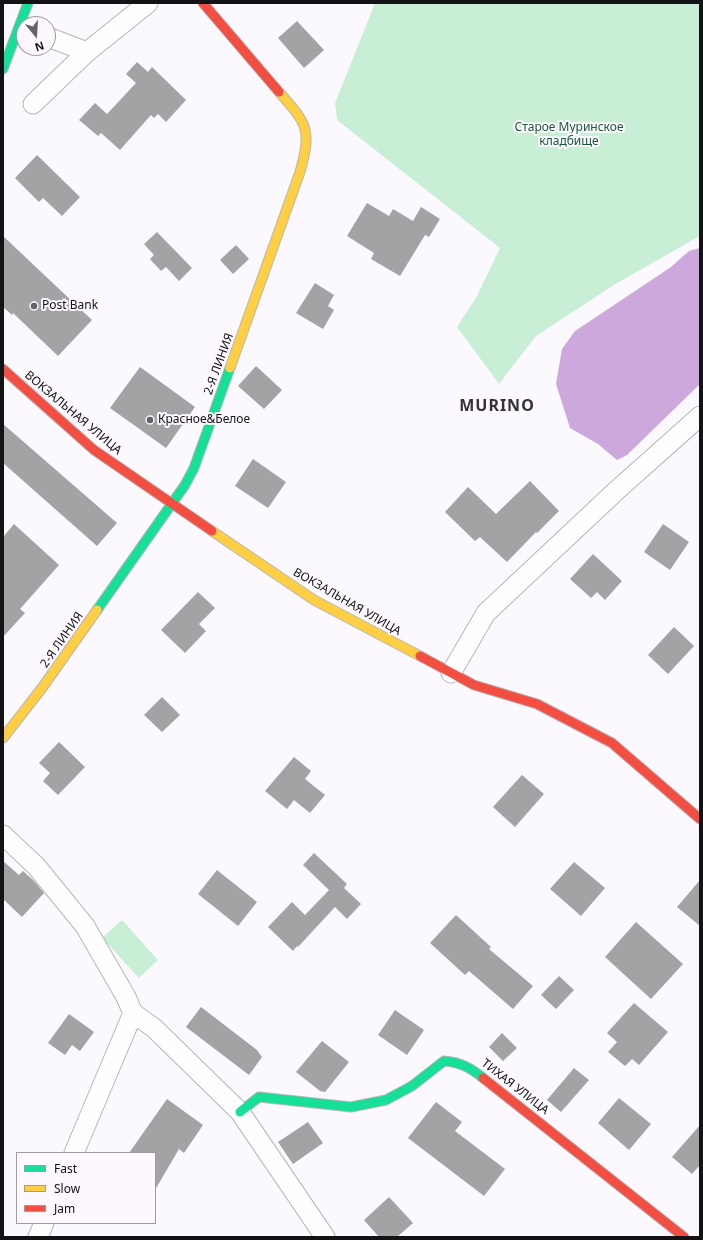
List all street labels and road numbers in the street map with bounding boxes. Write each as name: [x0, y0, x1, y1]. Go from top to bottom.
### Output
street label: 2-Я ЛИНИЯ: [201, 331, 237, 397]
street label: ВОКЗАЛЬНАЯ УЛИЦА: [22, 368, 124, 458]
street label: ВОКЗАЛЬНАЯ УЛИЦА: [290, 565, 404, 639]
street label: 2-Я ЛИНИЯ: [38, 609, 86, 671]
street label: ТИХАЯ УЛИЦА: [478, 1056, 552, 1118]

